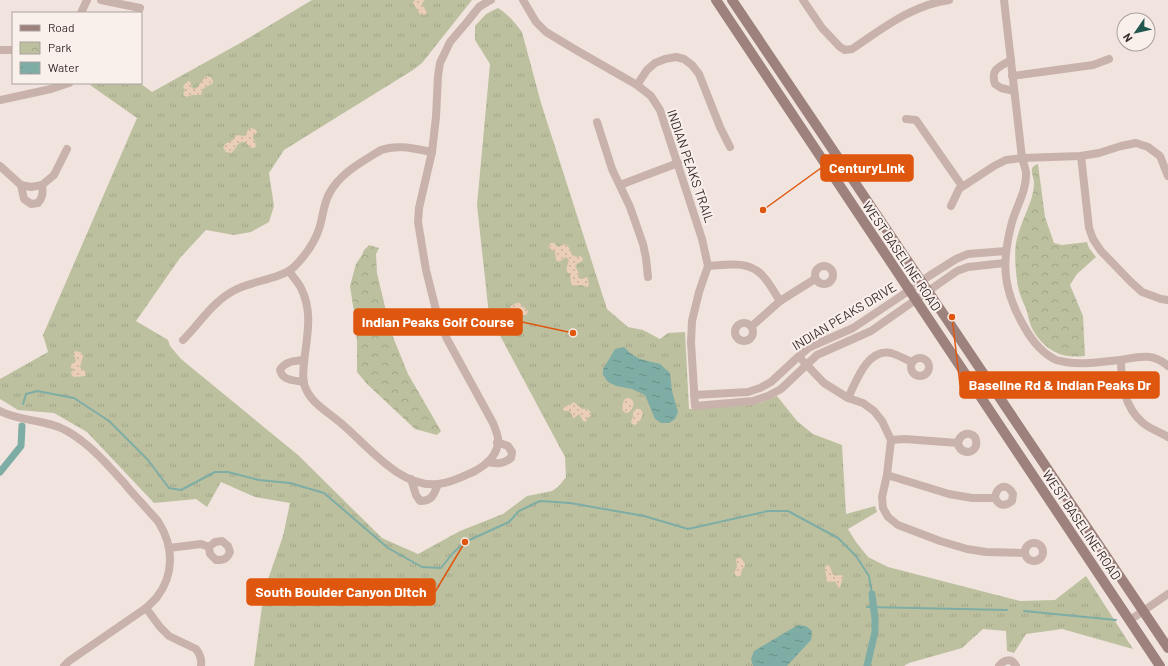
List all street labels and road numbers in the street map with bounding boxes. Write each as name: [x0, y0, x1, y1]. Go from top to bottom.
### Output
street label: INDIAN PEAKS TRAIL: [664, 107, 718, 225]
street label: WEST BASELINE ROAD: [859, 198, 945, 314]
street label: INDIAN PEAKS DRIVE: [789, 278, 899, 353]
street label: WEST BASELINE ROAD: [1039, 467, 1125, 583]

